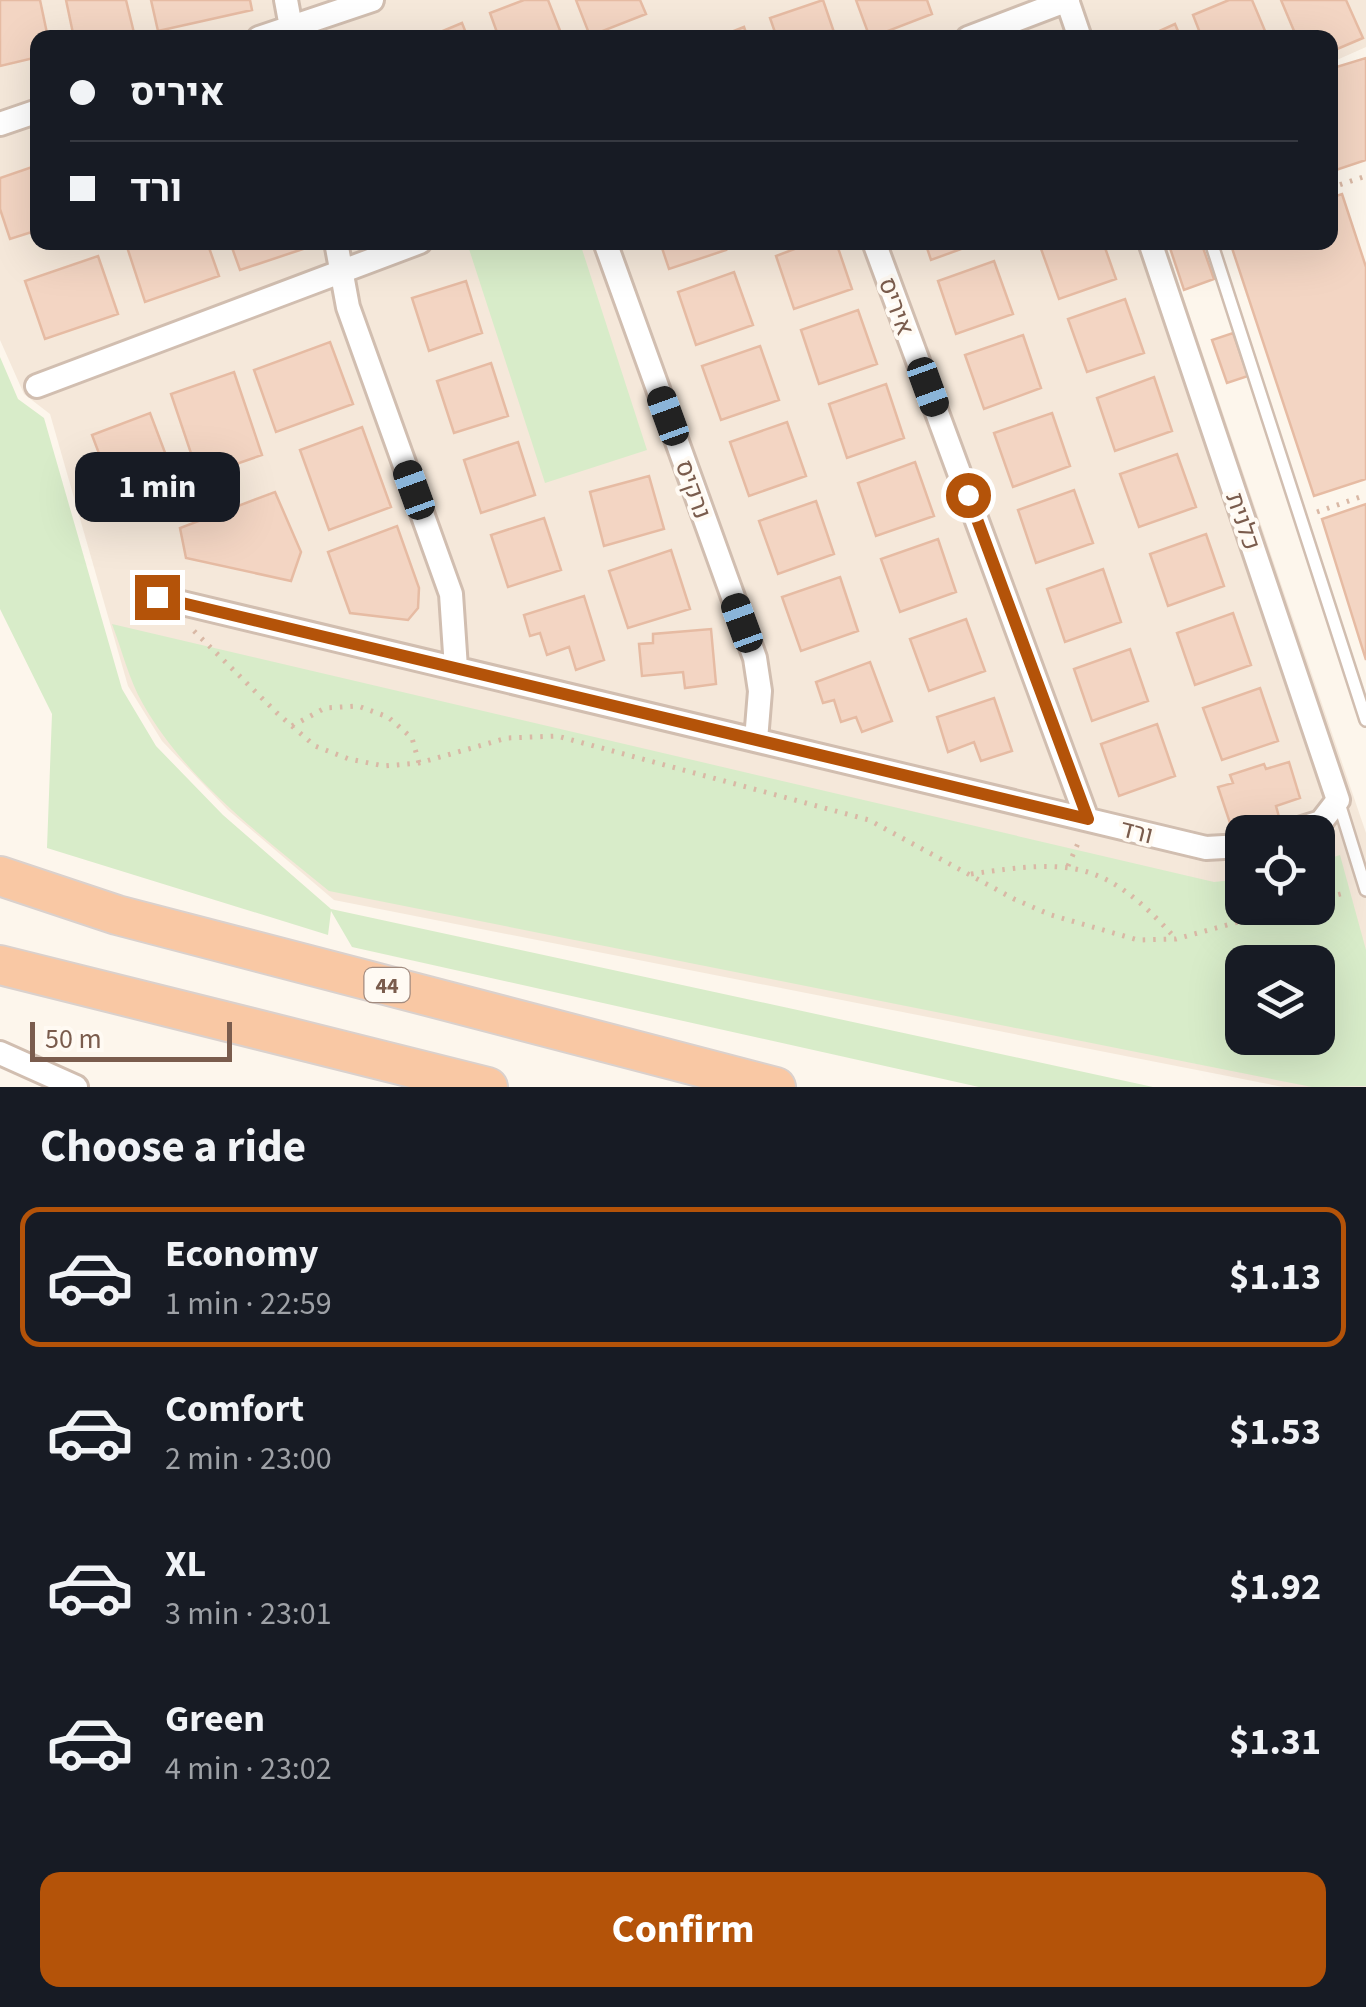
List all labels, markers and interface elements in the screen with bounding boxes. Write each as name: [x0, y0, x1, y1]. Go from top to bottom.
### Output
text: איריס: [130, 66, 225, 120]
text: ורד: [130, 162, 182, 216]
street label: איריס: [869, 272, 923, 340]
car: [904, 354, 952, 420]
car: [644, 383, 692, 449]
callout: 1 min: [74, 452, 240, 522]
street label: נרקיס: [666, 455, 720, 524]
car: [390, 457, 438, 523]
text: 1 min: [119, 464, 196, 510]
route start: [946, 473, 991, 518]
street label: כלנית: [1217, 488, 1270, 555]
route end: [135, 575, 180, 620]
car: [718, 590, 766, 656]
street label: ורד: [1117, 811, 1157, 853]
map controls: [1225, 815, 1335, 1055]
button: locate: [1225, 815, 1335, 925]
button: layers: [1225, 945, 1335, 1055]
road number: 44: [364, 968, 410, 1002]
scale bar: [30, 1017, 232, 1062]
text: 50 m: [45, 1019, 102, 1059]
text: Choose a ride: [40, 1115, 306, 1179]
text: Economy: [165, 1227, 318, 1281]
icon: car: [45, 1232, 135, 1322]
text: $1.13: [1229, 1250, 1321, 1304]
text: 1 min · 22:59: [165, 1281, 332, 1327]
text: Comfort: [165, 1382, 304, 1436]
icon: car: [45, 1387, 135, 1477]
text: $1.53: [1229, 1405, 1321, 1459]
text: 2 min · 23:00: [165, 1436, 332, 1482]
text: XL: [165, 1537, 206, 1591]
icon: car: [45, 1542, 135, 1632]
text: $1.92: [1229, 1560, 1321, 1614]
text: 3 min · 23:01: [165, 1591, 332, 1637]
text: Green: [165, 1692, 265, 1746]
icon: car: [45, 1697, 135, 1787]
text: $1.31: [1229, 1715, 1321, 1769]
text: 4 min · 23:02: [165, 1746, 332, 1792]
button: Confirm: [40, 1872, 1326, 1987]

